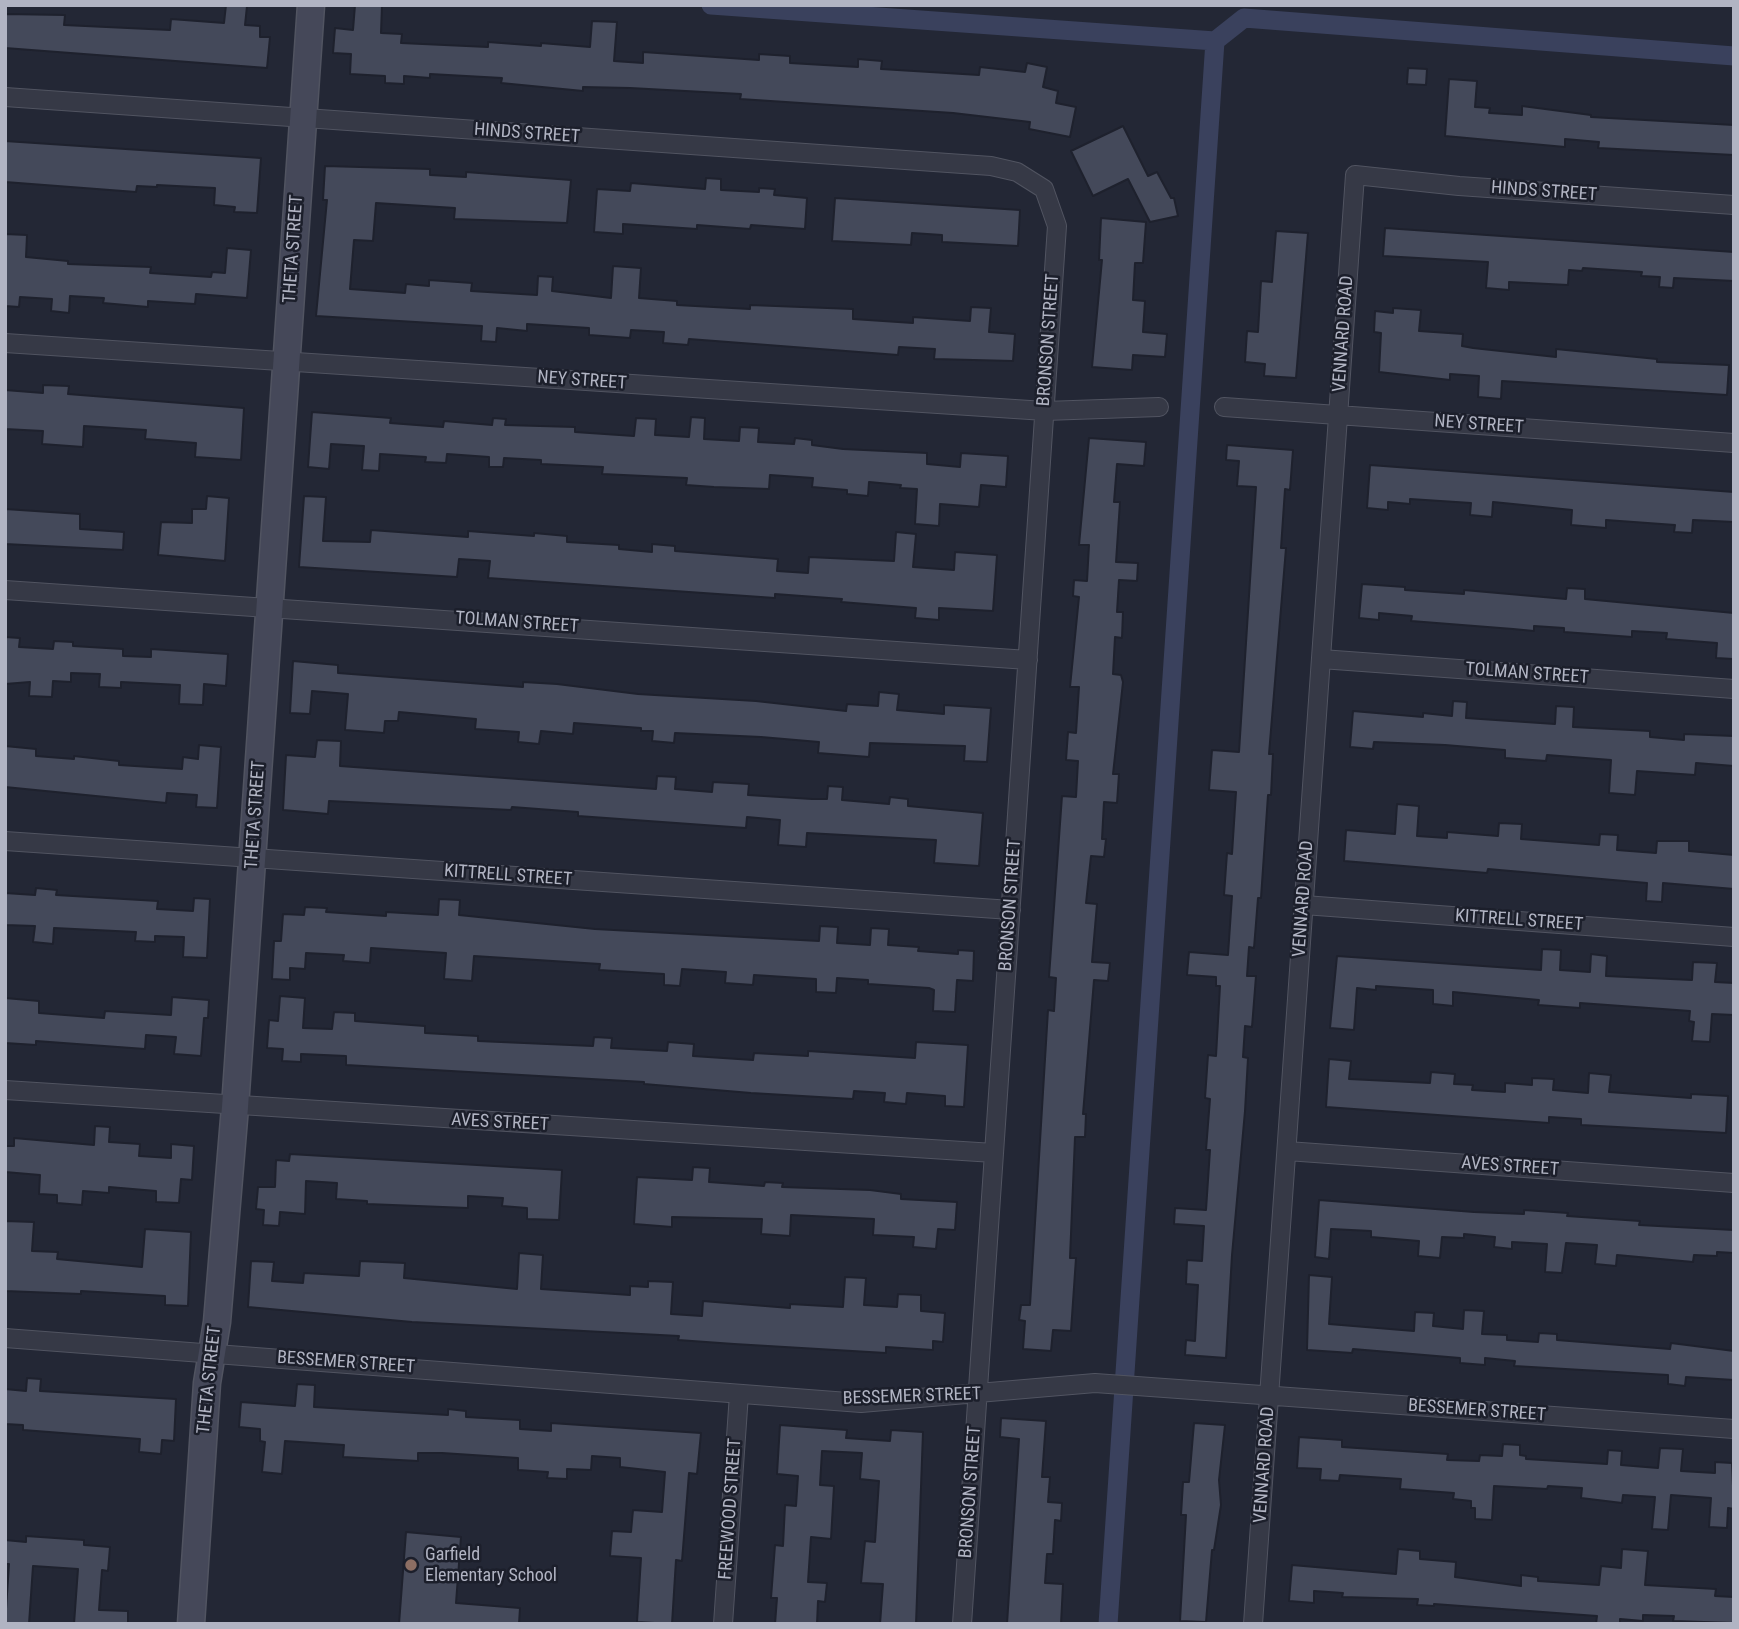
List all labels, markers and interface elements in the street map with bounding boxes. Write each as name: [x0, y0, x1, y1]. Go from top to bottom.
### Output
street label: HINDS STREET: [473, 120, 581, 148]
street label: HINDS STREET: [1490, 178, 1598, 206]
street label: THETA STREET: [279, 194, 309, 304]
street label: BRONSON STREET: [1034, 273, 1064, 407]
street label: VENNARD ROAD: [1329, 275, 1359, 393]
street label: NEY STREET: [537, 367, 627, 395]
street label: NEY STREET: [1434, 411, 1524, 439]
street label: TOLMAN STREET: [455, 608, 579, 638]
street label: TOLMAN STREET: [1465, 659, 1589, 689]
street label: THETA STREET: [241, 760, 271, 870]
street label: BRONSON STREET: [996, 838, 1026, 972]
street label: VENNARD ROAD: [1289, 840, 1319, 958]
street label: KITTRELL STREET: [443, 861, 573, 891]
street label: KITTRELL STREET: [1454, 906, 1584, 936]
street label: AVES STREET: [451, 1110, 549, 1136]
street label: AVES STREET: [1460, 1153, 1560, 1181]
street label: THETA STREET: [194, 1325, 226, 1435]
street label: BESSEMER STREET: [276, 1347, 416, 1379]
street label: BESSEMER STREET: [843, 1384, 981, 1410]
street label: BESSEMER STREET: [1407, 1395, 1547, 1427]
street label: VENNARD ROAD: [1250, 1406, 1280, 1524]
street label: BRONSON STREET: [956, 1425, 986, 1559]
street label: FREEWOOD STREET: [715, 1438, 747, 1580]
place label: Garfield Elementary School: [425, 1544, 557, 1586]
marker: Garfield Elementary School: [403, 1557, 419, 1573]

